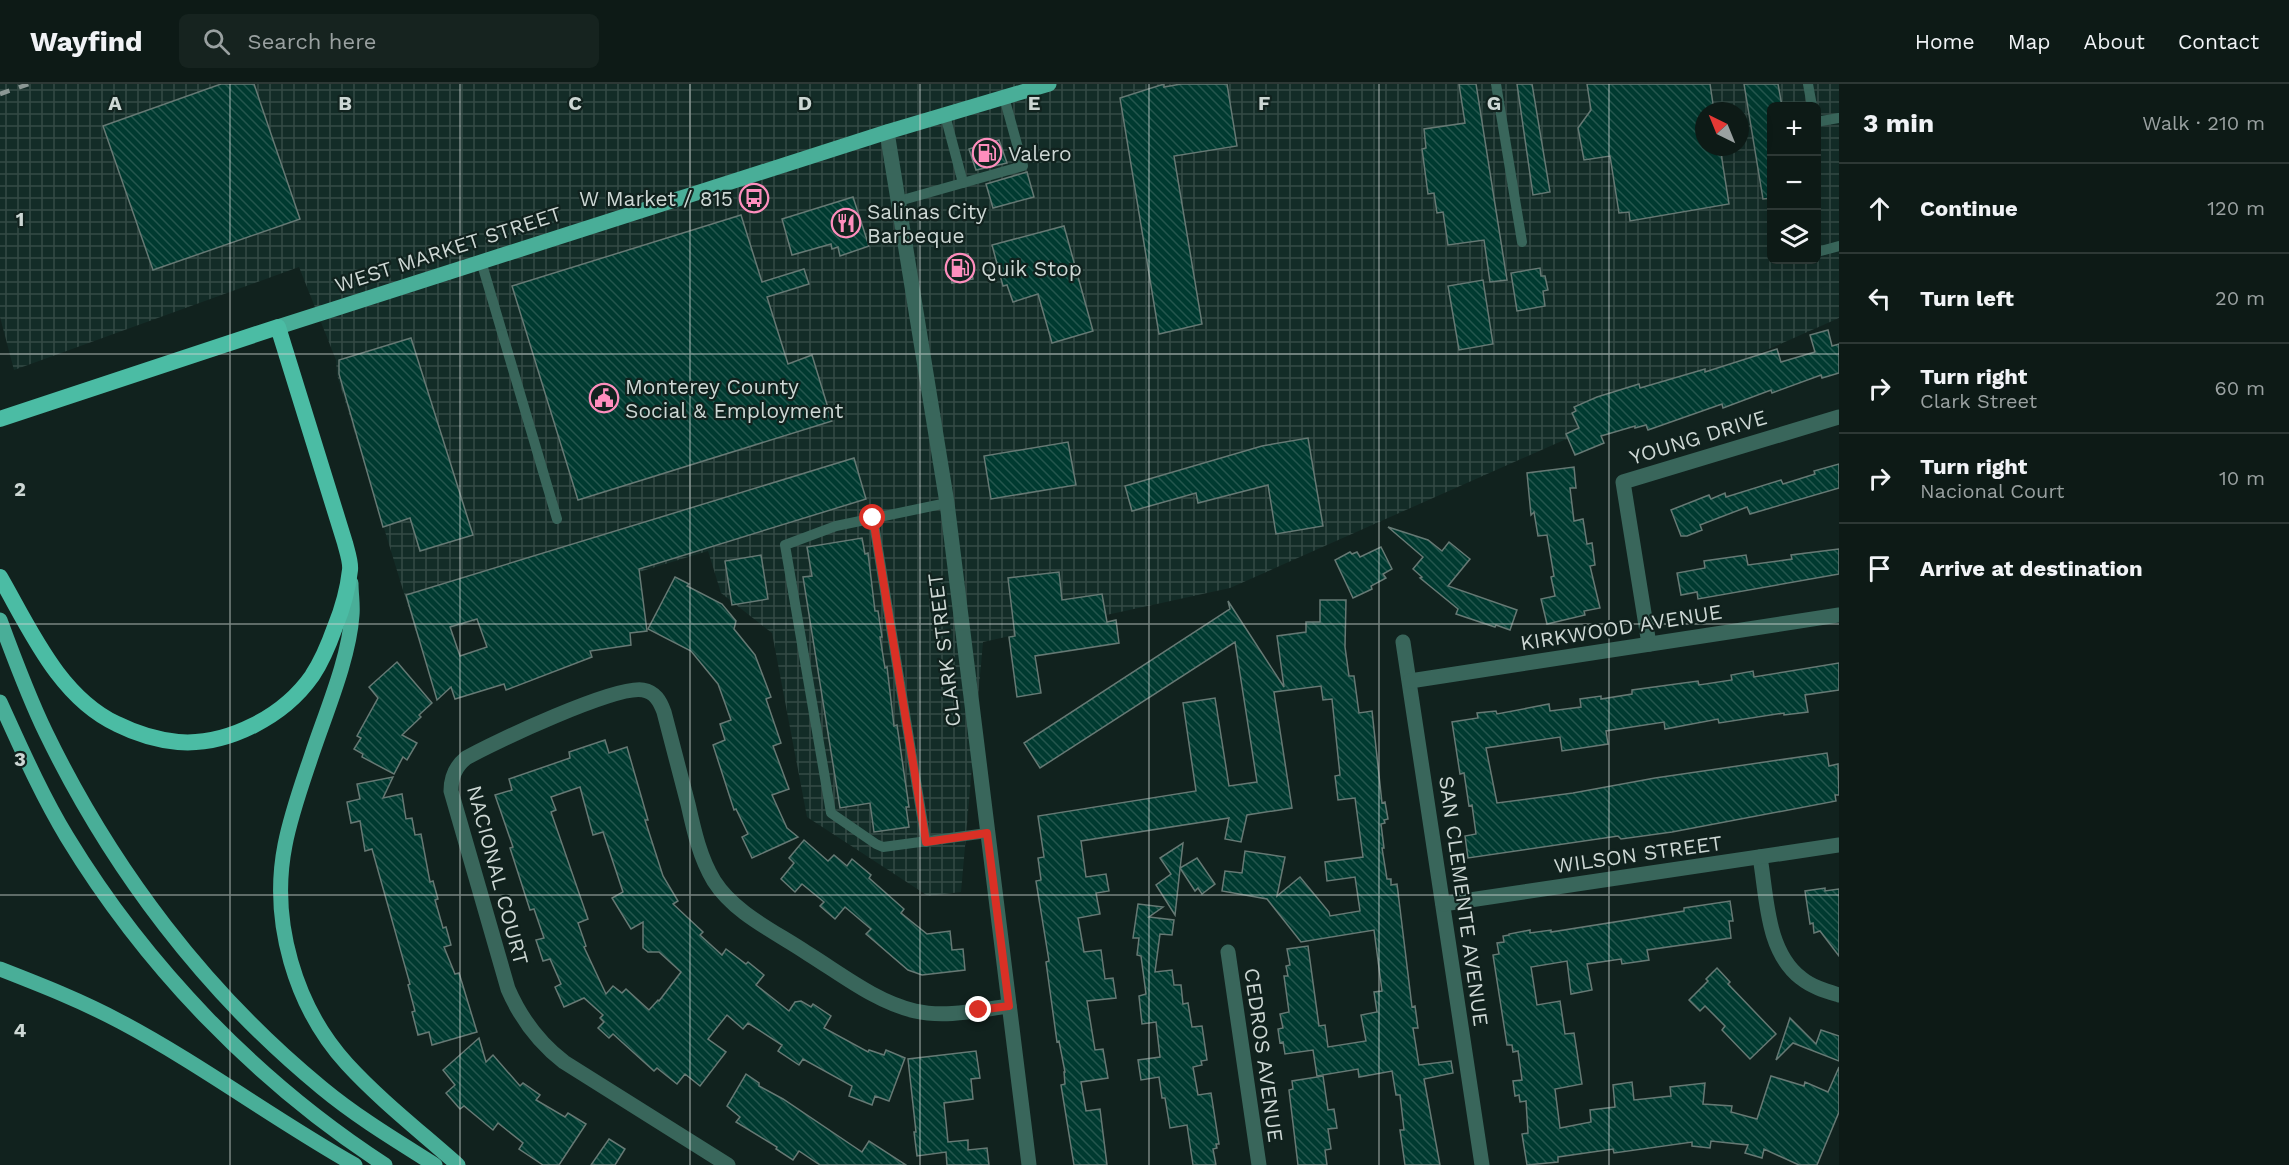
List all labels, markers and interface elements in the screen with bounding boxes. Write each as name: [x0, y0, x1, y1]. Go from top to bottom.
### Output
search box: [179, 14, 599, 68]
text: Wayfind: [30, 25, 143, 58]
icon: search: [200, 25, 233, 58]
text: Search here: [248, 29, 377, 54]
text: Home: [1915, 29, 1975, 54]
text: Map: [2008, 29, 2051, 54]
text: About: [2084, 29, 2145, 54]
text: Contact: [2178, 29, 2259, 54]
text: A: [108, 91, 122, 115]
text: B: [338, 91, 352, 115]
text: C: [568, 91, 582, 115]
text: D: [798, 91, 812, 115]
text: E: [1028, 91, 1040, 115]
text: F: [1258, 91, 1270, 115]
text: G: [1487, 91, 1501, 115]
north arrow: [1695, 102, 1749, 156]
map controls: [1767, 102, 1821, 264]
button: +: [1767, 102, 1821, 156]
text: 3 min: [1863, 108, 1934, 138]
text: Walk · 210 m: [2142, 111, 2265, 135]
fuel station icon: Valero: [971, 137, 1003, 169]
place label: Valero: [1008, 141, 1072, 166]
button: −: [1767, 156, 1821, 210]
bus stop icon: W Market / 815: [738, 182, 770, 214]
place label: W Market / 815: [579, 186, 733, 211]
icon: ahead: [1863, 192, 1896, 225]
text: Continue: [1920, 196, 2018, 221]
text: 120 m: [2207, 196, 2265, 220]
place label: Salinas City Barbeque: [867, 199, 987, 248]
street label: WEST MARKET STREET: [332, 200, 565, 297]
text: 1: [16, 207, 24, 231]
restaurant icon: Salinas City Barbeque: [830, 207, 862, 239]
button: layers: [1767, 210, 1821, 264]
fuel station icon: Quik Stop: [944, 252, 976, 284]
place label: Quik Stop: [981, 256, 1082, 281]
icon: left: [1863, 282, 1896, 315]
text: Turn left: [1920, 286, 2014, 311]
text: 20 m: [2215, 286, 2265, 310]
text: Turn right: [1920, 364, 2027, 389]
icon: right: [1863, 372, 1896, 405]
place label: Monterey County Social & Employment: [625, 374, 843, 423]
text: 60 m: [2215, 376, 2265, 400]
public building icon: Monterey County Social & Employment: [588, 382, 620, 414]
text: Clark Street: [1920, 389, 2037, 413]
street label: YOUNG DRIVE: [1626, 404, 1770, 470]
text: Turn right: [1920, 454, 2027, 479]
icon: right: [1863, 462, 1896, 495]
text: 10 m: [2219, 466, 2265, 490]
text: 2: [14, 477, 26, 501]
text: Nacional Court: [1920, 479, 2064, 503]
route start: [859, 504, 885, 530]
icon: arrive: [1863, 552, 1896, 585]
text: Arrive at destination: [1920, 556, 2143, 581]
street label: CLARK STREET: [922, 572, 966, 728]
street label: KIRKWOOD AVENUE: [1518, 599, 1724, 655]
text: 3: [14, 747, 26, 771]
street label: SAN CLEMENTE AVENUE: [1434, 774, 1494, 1028]
street label: NACIONAL COURT: [462, 783, 534, 968]
street label: WILSON STREET: [1552, 830, 1724, 878]
street label: CEDROS AVENUE: [1239, 966, 1289, 1144]
route end: [965, 996, 991, 1022]
text: 4: [14, 1018, 27, 1042]

